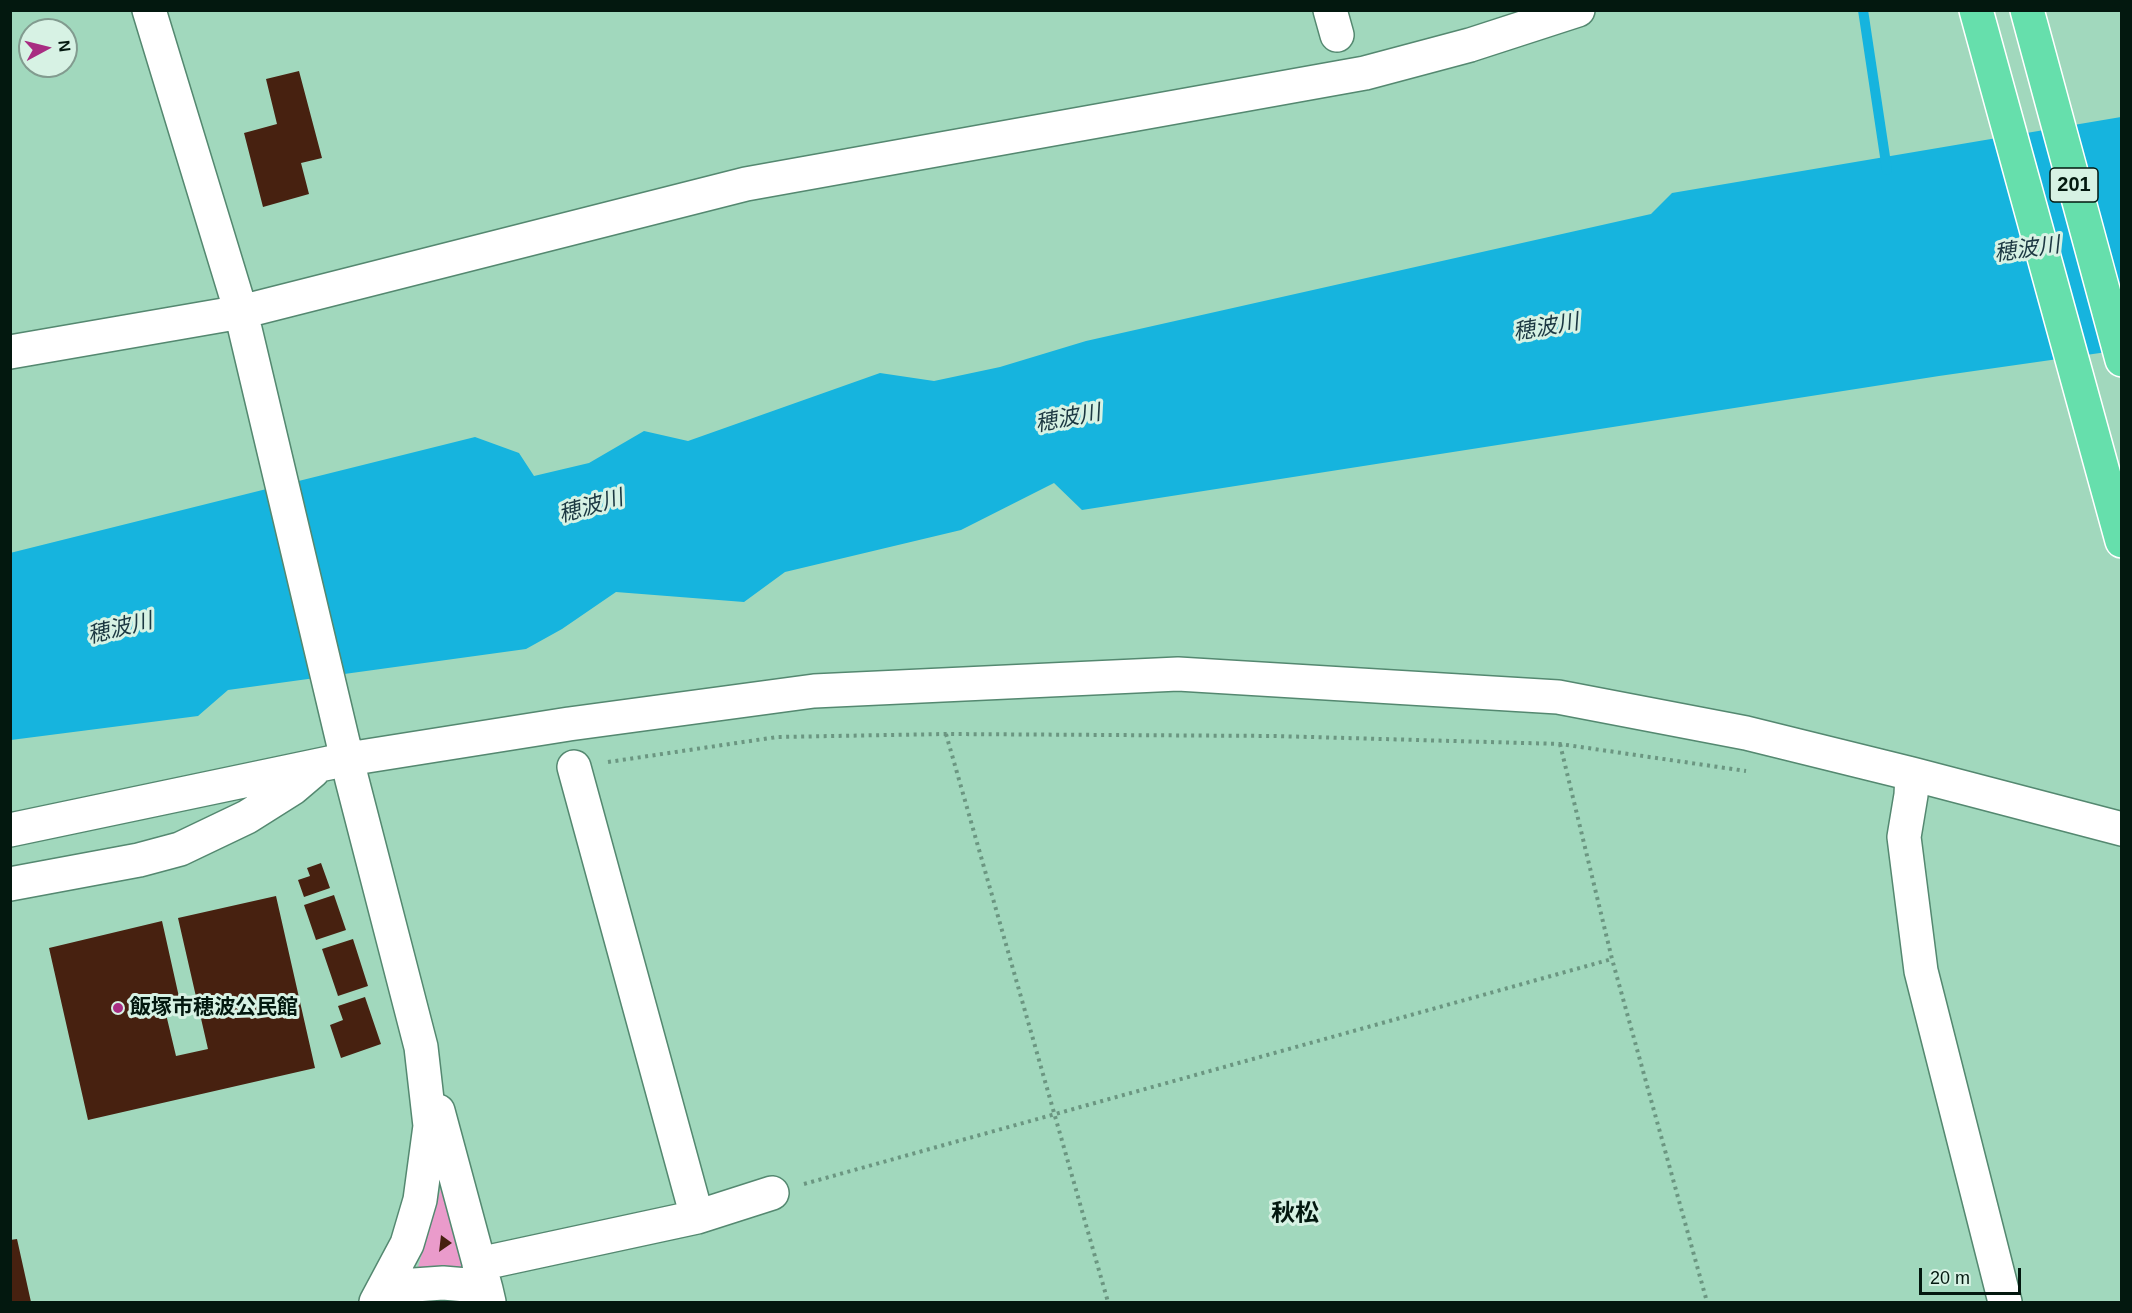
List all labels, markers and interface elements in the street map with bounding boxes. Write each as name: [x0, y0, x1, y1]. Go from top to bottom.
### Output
north arrow: [18, 18, 78, 78]
text: N: [55, 39, 74, 53]
road number: 201: [2050, 168, 2098, 202]
water label: 穂波川: [1992, 232, 2062, 268]
water label: 穂波川: [1511, 309, 1581, 347]
water label: 穂波川: [1033, 400, 1103, 438]
water label: 穂波川: [556, 485, 626, 529]
water label: 穂波川: [85, 608, 155, 650]
place label: 飯塚市穂波公民館: [130, 995, 298, 1021]
marker: 飯塚市穂波公民館: [111, 1001, 125, 1015]
district label: 秋松: [1271, 1200, 1319, 1228]
scale bar: [1922, 1256, 2024, 1294]
text: 20 m: [1930, 1268, 1970, 1288]

